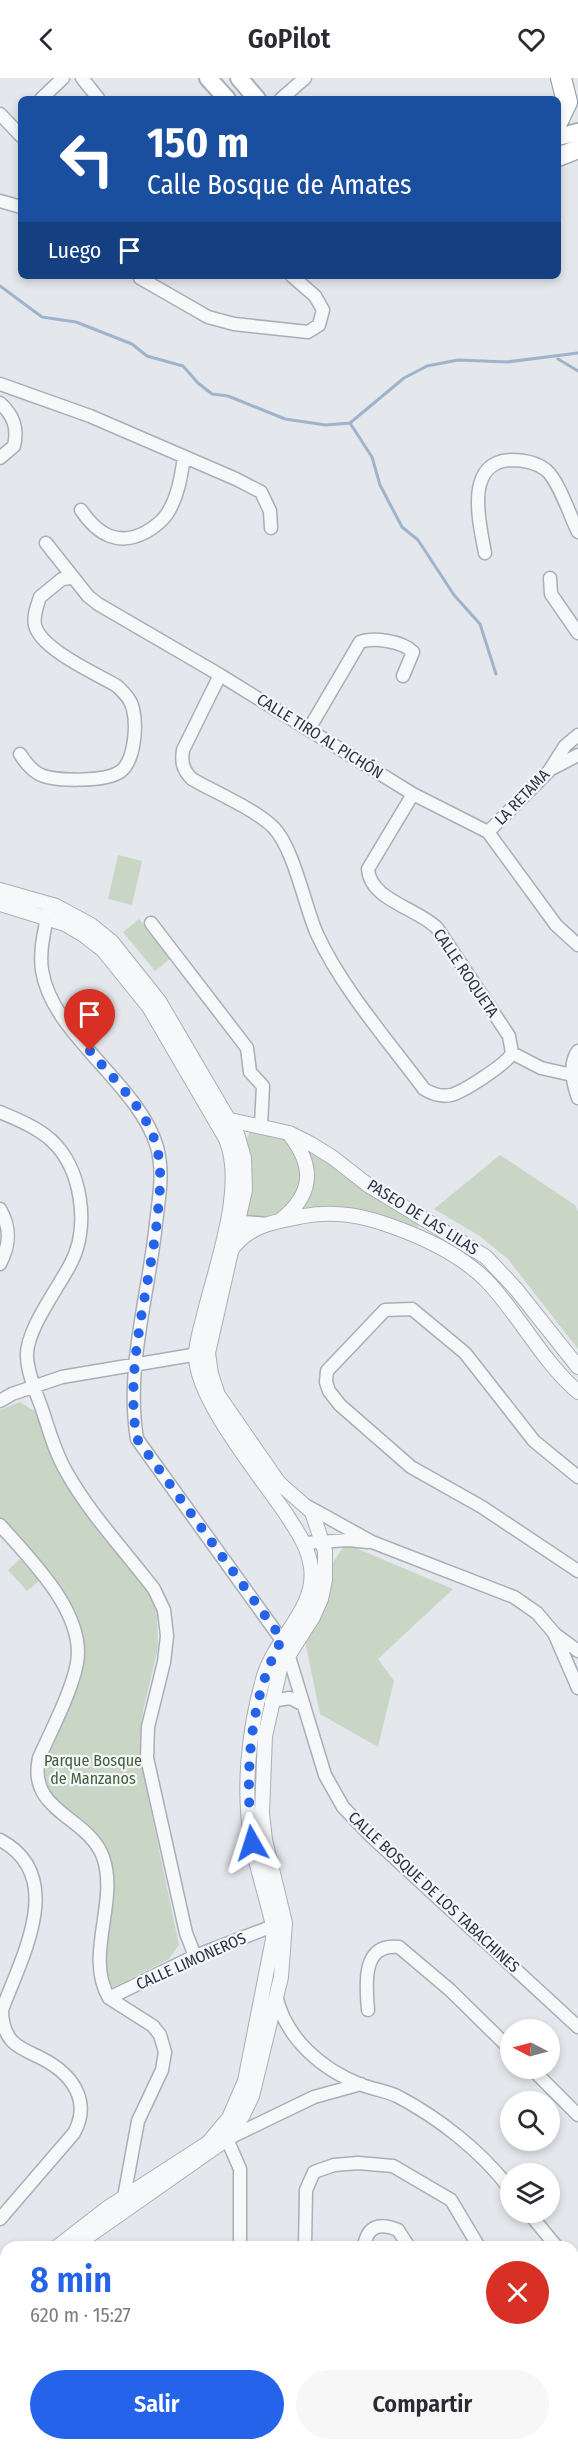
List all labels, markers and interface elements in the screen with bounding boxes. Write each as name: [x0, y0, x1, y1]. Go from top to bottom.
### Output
icon: back: [30, 23, 63, 56]
text: GoPilot: [248, 23, 330, 55]
icon: heart: [515, 23, 548, 56]
text: 150 m: [147, 118, 249, 168]
icon: left: [48, 120, 126, 198]
text: Calle Bosque de Amates: [147, 169, 412, 201]
icon: arrive: [113, 234, 146, 267]
text: Luego: [48, 237, 101, 264]
street label: CALLE TIRO AL PICHÓN: [253, 689, 387, 783]
street label: LA RETAMA: [491, 765, 554, 829]
street label: CALLE ROQUETA: [429, 925, 503, 1021]
pin: [64, 989, 115, 1051]
icon: arrive: [73, 998, 106, 1031]
street label: PASEO DE LAS LILAS: [364, 1175, 482, 1259]
park label: Parque Bosque de Manzanos: [44, 1751, 142, 1788]
street label: CALLE BOSQUE DE LOS TABACHINES: [344, 1808, 524, 1976]
position arrow: [220, 1811, 284, 1875]
street label: CALLE LIMONEROS: [133, 1928, 249, 1994]
north arrow: [500, 2019, 560, 2079]
map controls: [500, 2019, 560, 2223]
button: search: [500, 2091, 560, 2151]
button: layers: [500, 2163, 560, 2223]
text: 8 min: [30, 2258, 112, 2302]
button: close: [486, 2261, 549, 2324]
text: 620 m · 15:27: [30, 2303, 131, 2327]
button: Salir: [30, 2370, 284, 2439]
button: Compartir: [296, 2370, 549, 2439]

